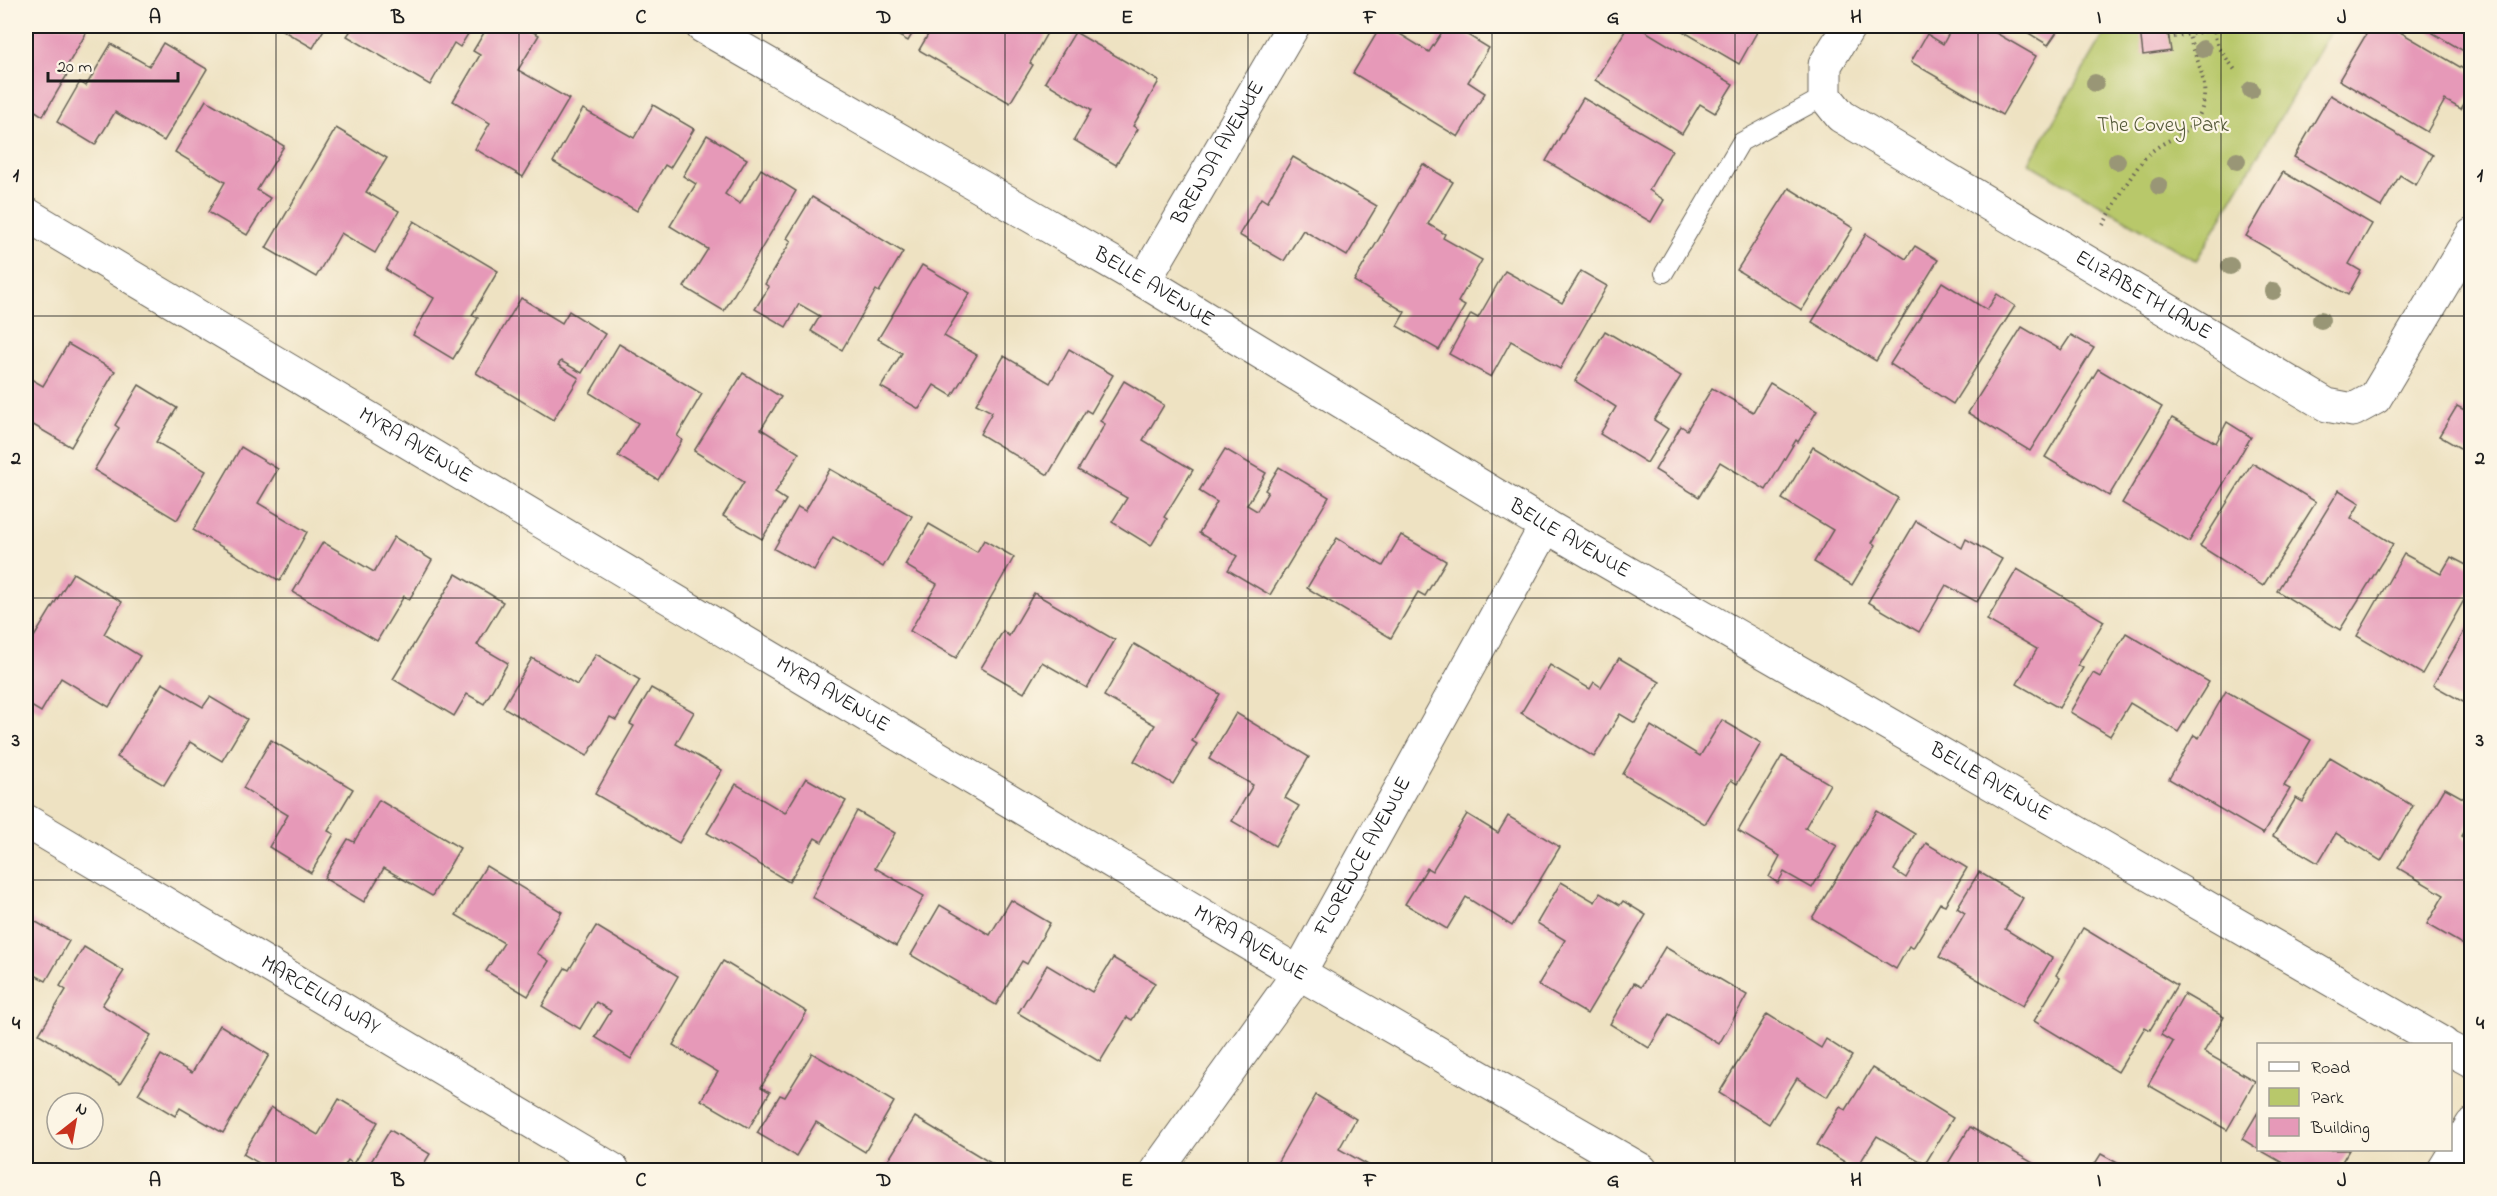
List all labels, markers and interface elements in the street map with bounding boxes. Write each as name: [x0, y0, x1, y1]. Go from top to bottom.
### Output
text: A: [149, 4, 161, 33]
text: B: [390, 4, 405, 33]
text: C: [636, 4, 647, 33]
text: D: [876, 4, 891, 33]
text: E: [1121, 4, 1133, 33]
text: F: [1363, 4, 1377, 33]
text: G: [1607, 4, 1620, 33]
text: H: [1850, 4, 1862, 33]
text: I: [2097, 4, 2102, 33]
text: J: [2337, 4, 2347, 33]
scale bar: [48, 45, 178, 83]
text: 20 m: [57, 55, 92, 81]
street label: BRENDA AVENUE: [1164, 76, 1272, 232]
park label: The Covey Park: [2097, 111, 2230, 143]
text: 1: [13, 162, 20, 191]
text: 1: [2477, 162, 2484, 191]
street label: BELLE AVENUE: [1087, 239, 1220, 335]
street label: ELIZABETH LANE: [2069, 243, 2217, 348]
street label: MYRA AVENUE: [352, 400, 478, 492]
text: 2: [10, 445, 21, 474]
text: 2: [2474, 445, 2485, 474]
street label: BELLE AVENUE: [1502, 491, 1636, 587]
street label: MYRA AVENUE: [770, 649, 895, 741]
text: 3: [11, 727, 20, 756]
text: 3: [2475, 727, 2484, 756]
street label: BELLE AVENUE: [1923, 735, 2057, 830]
street label: FLORENCE AVENUE: [1307, 771, 1420, 942]
street label: MYRA AVENUE: [1187, 898, 1312, 989]
street label: MARCELLA WAY: [255, 949, 386, 1043]
text: 4: [12, 1010, 21, 1039]
text: 4: [2476, 1010, 2485, 1039]
legend: [2257, 1043, 2452, 1151]
text: Road: [2311, 1056, 2350, 1082]
text: Park: [2311, 1086, 2344, 1112]
north arrow: [45, 1091, 105, 1151]
text: N: [71, 1097, 93, 1123]
text: Building: [2310, 1116, 2370, 1143]
text: A: [149, 1167, 161, 1196]
text: B: [390, 1167, 405, 1196]
text: C: [636, 1167, 647, 1196]
text: D: [876, 1167, 891, 1196]
text: E: [1121, 1167, 1133, 1196]
text: F: [1363, 1167, 1377, 1196]
text: G: [1607, 1167, 1620, 1196]
text: H: [1850, 1167, 1862, 1196]
text: I: [2097, 1167, 2102, 1196]
text: J: [2337, 1167, 2347, 1196]

